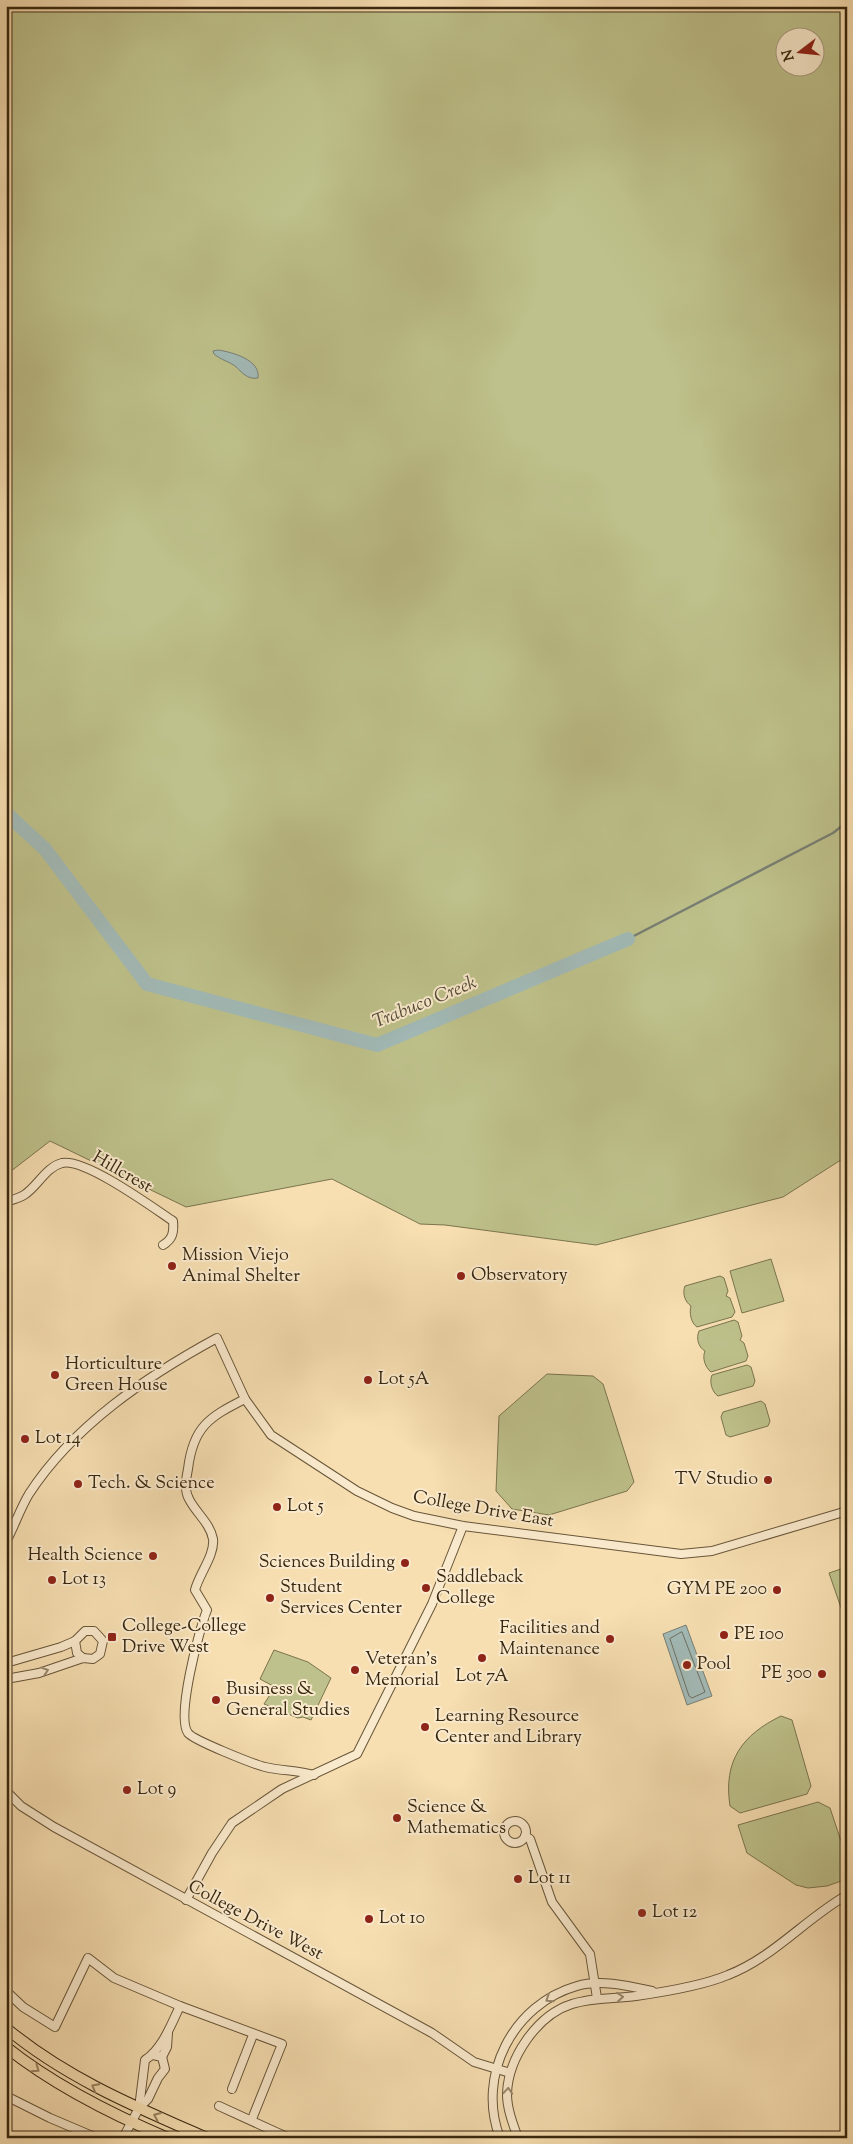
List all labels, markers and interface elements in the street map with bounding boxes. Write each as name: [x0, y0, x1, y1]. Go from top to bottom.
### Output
north arrow: [776, 28, 826, 78]
text: N: [778, 47, 801, 63]
water label: Trabuco Creek: [369, 970, 481, 1036]
street label: Hillcrest: [87, 1145, 157, 1201]
place label: Mission Viejo Animal Shelter: [182, 1243, 300, 1290]
marker: Mission Viejo Animal Shelter: [166, 1260, 178, 1272]
place label: Observatory: [471, 1263, 568, 1289]
marker: Observatory: [455, 1270, 467, 1282]
place label: Horticulture Green House: [65, 1352, 168, 1399]
place label: Lot 5A: [378, 1367, 430, 1393]
marker: Horticulture Green House: [49, 1369, 61, 1381]
marker: Lot 5A: [362, 1374, 374, 1386]
place label: Lot 14: [35, 1426, 81, 1452]
marker: Lot 14: [19, 1433, 31, 1445]
place label: TV Studio: [675, 1467, 758, 1493]
place label: Tech. & Science: [88, 1471, 215, 1497]
marker: TV Studio: [762, 1474, 774, 1486]
marker: Tech. & Science: [72, 1478, 84, 1490]
street label: College Drive East: [411, 1485, 555, 1535]
place label: Lot 5: [287, 1494, 324, 1520]
marker: Lot 5: [271, 1501, 283, 1513]
place label: Health Science: [27, 1543, 143, 1569]
marker: Health Science: [147, 1550, 159, 1562]
place label: Sciences Building: [259, 1550, 395, 1576]
marker: Sciences Building: [399, 1557, 411, 1569]
place label: Saddleback College: [436, 1565, 524, 1612]
place label: Lot 13: [62, 1567, 106, 1593]
marker: Lot 13: [46, 1574, 58, 1586]
place label: Student Services Center: [280, 1575, 402, 1622]
place label: GYM PE 200: [667, 1577, 767, 1603]
marker: Saddleback College: [420, 1582, 432, 1594]
marker: GYM PE 200: [771, 1584, 783, 1596]
marker: Student Services Center: [264, 1592, 276, 1604]
place label: College-College Drive West: [122, 1614, 246, 1661]
place label: Facilities and Maintenance: [499, 1616, 600, 1663]
place label: PE 100: [734, 1622, 784, 1648]
marker: PE 100: [718, 1629, 730, 1641]
marker: College-College Drive West: [106, 1631, 118, 1643]
marker: Facilities and Maintenance: [604, 1633, 616, 1645]
place label: Veteran's Memorial: [365, 1647, 439, 1694]
marker: Lot 7A: [476, 1652, 488, 1664]
place label: Pool: [697, 1652, 731, 1678]
marker: Pool: [681, 1659, 693, 1671]
place label: PE 300: [761, 1661, 812, 1687]
marker: Veteran's Memorial: [349, 1664, 361, 1676]
place label: Lot 7A: [455, 1664, 509, 1690]
one-way arrow: [40, 1666, 49, 1676]
marker: PE 300: [816, 1668, 828, 1680]
place label: Business & General Studies: [226, 1677, 350, 1724]
marker: Business & General Studies: [210, 1694, 222, 1706]
place label: Learning Resource Center and Library: [435, 1704, 582, 1751]
marker: Learning Resource Center and Library: [419, 1721, 431, 1733]
place label: Lot 9: [137, 1777, 177, 1803]
marker: Lot 9: [121, 1784, 133, 1796]
place label: Science & Mathematics: [407, 1795, 506, 1842]
marker: Science & Mathematics: [391, 1812, 403, 1824]
place label: Lot 11: [528, 1866, 571, 1892]
marker: Lot 11: [512, 1873, 524, 1885]
street label: College Drive West: [183, 1874, 327, 1968]
place label: Lot 12: [652, 1900, 698, 1926]
place label: Lot 10: [379, 1906, 425, 1932]
marker: Lot 12: [636, 1907, 648, 1919]
marker: Lot 10: [363, 1913, 375, 1925]
one-way arrow: [546, 1992, 555, 2002]
one-way arrow: [617, 1992, 625, 2003]
one-way arrow: [31, 2063, 40, 2072]
one-way arrow: [92, 2083, 101, 2093]
one-way arrow: [503, 2086, 514, 2094]
one-way arrow: [153, 2112, 162, 2123]

